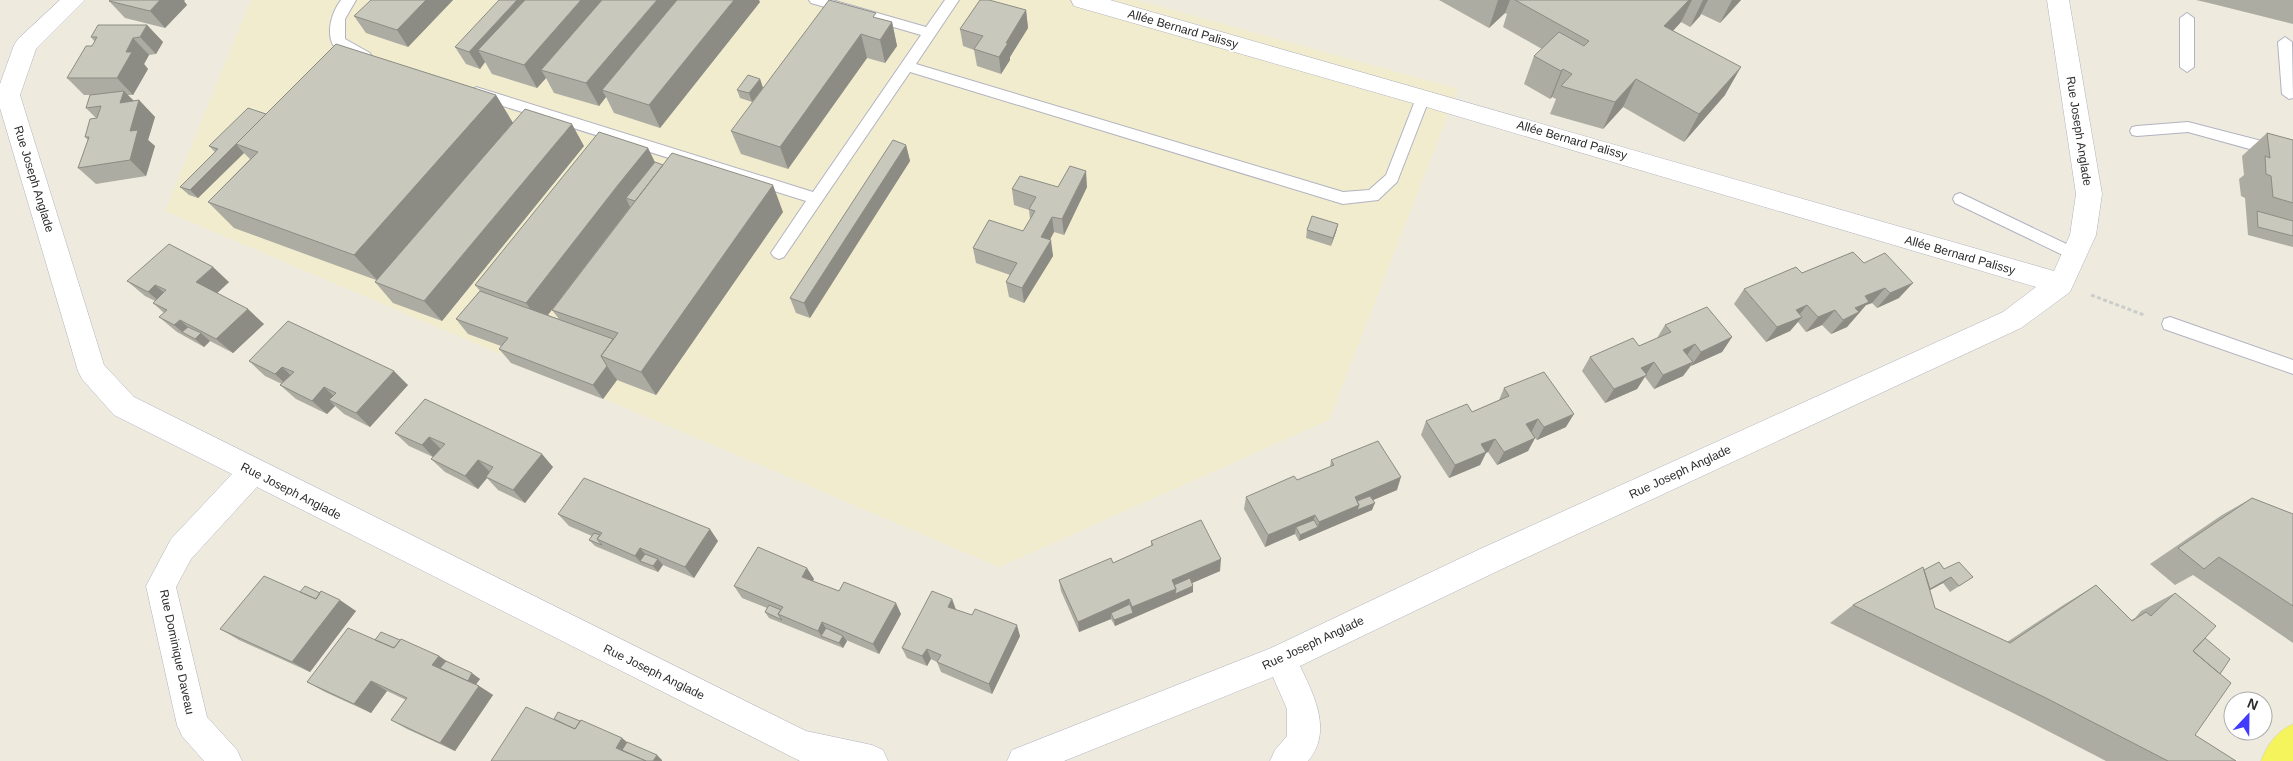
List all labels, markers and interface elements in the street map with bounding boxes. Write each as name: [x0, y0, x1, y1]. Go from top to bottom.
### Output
street label: Allée Bernard Palissy: [1126, 7, 1240, 51]
street label: Rue Joseph Anglade: [2063, 75, 2095, 187]
street label: Allée Bernard Palissy: [1515, 118, 1629, 162]
street label: Rue Joseph Anglade: [11, 124, 57, 234]
street label: Allée Bernard Palissy: [1903, 233, 2017, 277]
street label: Rue Joseph Anglade: [1627, 442, 1733, 502]
street label: Rue Joseph Anglade: [238, 460, 344, 523]
street label: Rue Dominique Daveau: [157, 588, 197, 716]
street label: Rue Joseph Anglade: [1260, 613, 1366, 673]
street label: Rue Joseph Anglade: [601, 641, 707, 703]
north arrow: [2223, 691, 2273, 741]
text: N: [2245, 695, 2261, 713]

